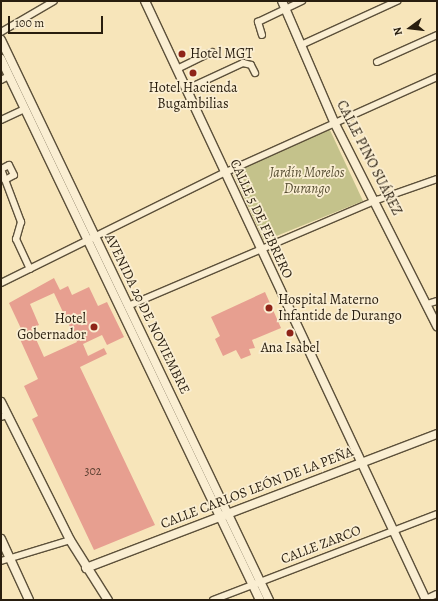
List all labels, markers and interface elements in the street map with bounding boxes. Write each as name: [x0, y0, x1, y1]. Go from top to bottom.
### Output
scale bar: [10, 8, 105, 34]
north arrow: [390, 8, 430, 48]
text: 100 m: [15, 15, 44, 31]
text: N: [390, 25, 406, 37]
place label: Hotel MGT: [190, 46, 253, 62]
marker: Hotel MGT: [177, 49, 187, 59]
marker: Hotel Hacienda Bugambilias: [188, 68, 198, 78]
place label: Hotel Hacienda Bugambilias: [149, 80, 237, 112]
street label: CALLE PINO SUÁREZ: [333, 98, 405, 218]
street label: CALLE 5 DE FEBRERO: [226, 157, 296, 281]
park label: Jardín Morelos Durango: [270, 165, 344, 198]
street label: AVENIDA 20 DE NOVIEMBRE: [101, 231, 193, 397]
place label: Hospital Materno Infantide de Durango: [278, 292, 402, 324]
marker: Hospital Materno Infantide de Durango: [263, 302, 275, 314]
place label: Hotel Gobernador: [17, 311, 86, 344]
marker: Hotel Gobernador: [89, 322, 99, 332]
marker: Ana Isabel: [285, 328, 295, 338]
place label: Ana Isabel: [261, 340, 319, 356]
street label: CALLE CARLOS LEÓN DE LA PEÑA: [158, 443, 356, 533]
house number: 302: [84, 465, 102, 479]
street label: CALLE ZARCO: [279, 522, 363, 568]

